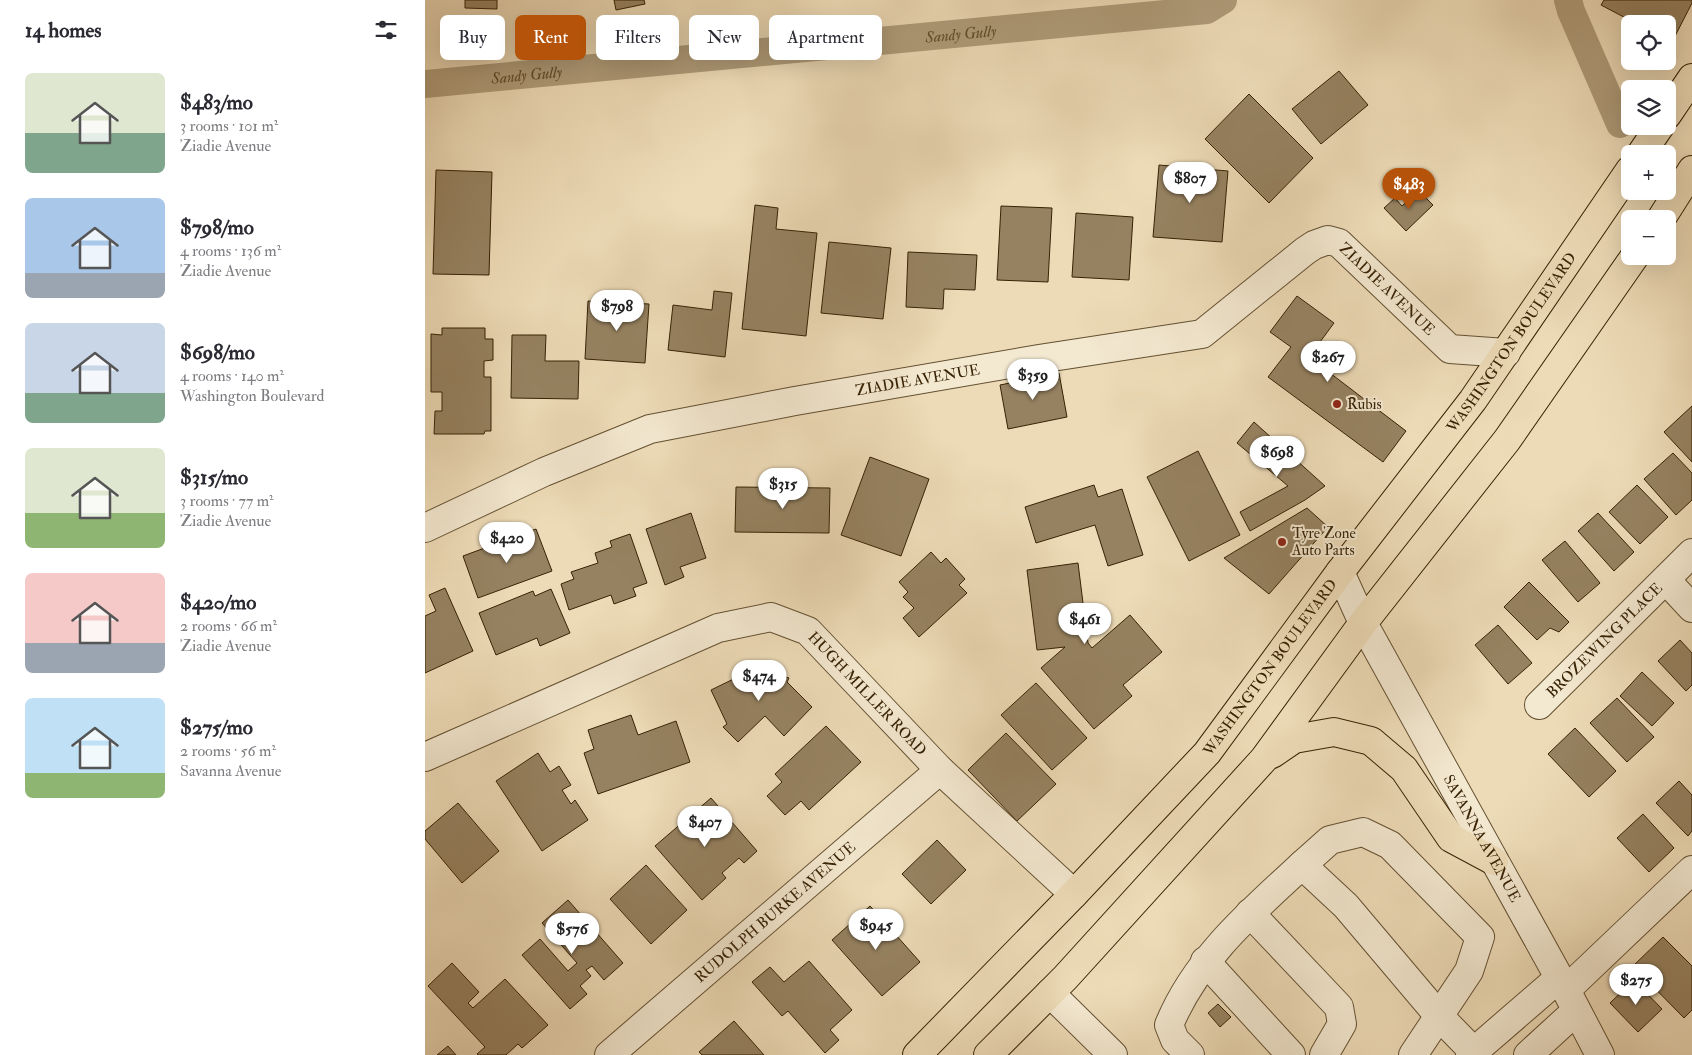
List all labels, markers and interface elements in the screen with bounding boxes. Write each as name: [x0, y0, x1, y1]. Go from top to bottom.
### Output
chip: Buy: [440, 15, 505, 60]
chip: Rent: [515, 15, 586, 60]
chip: Filters: [596, 15, 679, 60]
chip: New: [689, 15, 759, 60]
chip: Apartment: [769, 15, 882, 60]
map controls: [1621, 15, 1676, 265]
button: locate: [1621, 15, 1676, 70]
icon: filters: [372, 16, 400, 44]
text: 14 homes: [25, 17, 102, 44]
water label: Sandy Gully: [923, 21, 998, 48]
water label: Sandy Gully: [489, 62, 564, 89]
button: layers: [1621, 80, 1676, 135]
text: $483/mo: [180, 89, 253, 116]
icon: home: [65, 93, 125, 153]
text: 3 rooms · 101 m²: [180, 116, 278, 136]
text: Ziadie Avenue: [180, 136, 271, 156]
button: +: [1621, 145, 1676, 200]
pin: $807: [1160, 162, 1220, 204]
text: $807: [1174, 168, 1206, 188]
pin: $483: [1379, 168, 1439, 210]
text: $483: [1393, 174, 1425, 194]
button: −: [1621, 210, 1676, 265]
text: $798/mo: [180, 214, 254, 241]
icon: home: [65, 218, 125, 278]
street label: ZIADIE AVENUE: [1335, 239, 1439, 340]
text: 4 rooms · 136 m²: [180, 241, 281, 261]
street label: WASHINGTON BOULEVARD: [1442, 249, 1581, 437]
text: Ziadie Avenue: [180, 261, 271, 281]
pin: $798: [587, 290, 647, 332]
text: $798: [601, 296, 633, 316]
text: $698/mo: [180, 339, 255, 366]
pin: $267: [1298, 340, 1358, 383]
icon: home: [65, 343, 125, 403]
text: $267: [1312, 347, 1344, 367]
pin: $359: [1003, 358, 1063, 401]
street label: ZIADIE AVENUE: [854, 360, 982, 400]
text: $359: [1018, 365, 1048, 385]
text: 4 rooms · 140 m²: [180, 366, 284, 386]
text: Washington Boulevard: [180, 386, 324, 406]
place label: Rubis: [1347, 395, 1382, 414]
marker: Rubis: [1331, 398, 1343, 410]
pin: $698: [1247, 436, 1307, 478]
text: $698: [1261, 442, 1293, 462]
text: $315/mo: [180, 464, 248, 491]
icon: home: [65, 468, 125, 528]
pin: $315: [753, 468, 813, 510]
text: $315: [769, 474, 797, 494]
text: 3 rooms · 77 m²: [180, 491, 274, 511]
text: Ziadie Avenue: [180, 511, 271, 531]
pin: $420: [477, 522, 537, 564]
place label: Tyre Zone Auto Parts: [1291, 524, 1356, 560]
text: $420: [490, 528, 524, 548]
marker: Tyre Zone Auto Parts: [1276, 536, 1288, 548]
street label: WASHINGTON BOULEVARD: [1199, 576, 1342, 761]
street label: BROZEWING PLACE: [1543, 579, 1667, 702]
text: $420/mo: [180, 589, 256, 616]
icon: home: [65, 593, 125, 653]
pin: $461: [1055, 602, 1115, 645]
text: $461: [1069, 609, 1101, 629]
text: 2 rooms · 66 m²: [180, 616, 277, 636]
street label: HUGH MILLER ROAD: [804, 628, 930, 760]
text: Ziadie Avenue: [180, 636, 271, 656]
pin: $474: [729, 660, 789, 702]
text: $474: [743, 666, 775, 686]
text: $275/mo: [180, 714, 253, 741]
icon: home: [65, 718, 125, 778]
text: 2 rooms · 56 m²: [180, 741, 276, 761]
text: Savanna Avenue: [180, 761, 281, 781]
street label: SAVANNA AVENUE: [1439, 772, 1525, 906]
pin: $407: [675, 806, 735, 848]
text: $407: [688, 812, 722, 832]
street label: RUDOLPH BURKE AVENUE: [691, 838, 860, 987]
pin: $945: [846, 908, 906, 951]
pin: $576: [542, 912, 602, 955]
text: $945: [860, 915, 892, 935]
text: $576: [556, 919, 588, 939]
pin: $275: [1606, 964, 1666, 1006]
text: $275: [1620, 970, 1652, 990]

